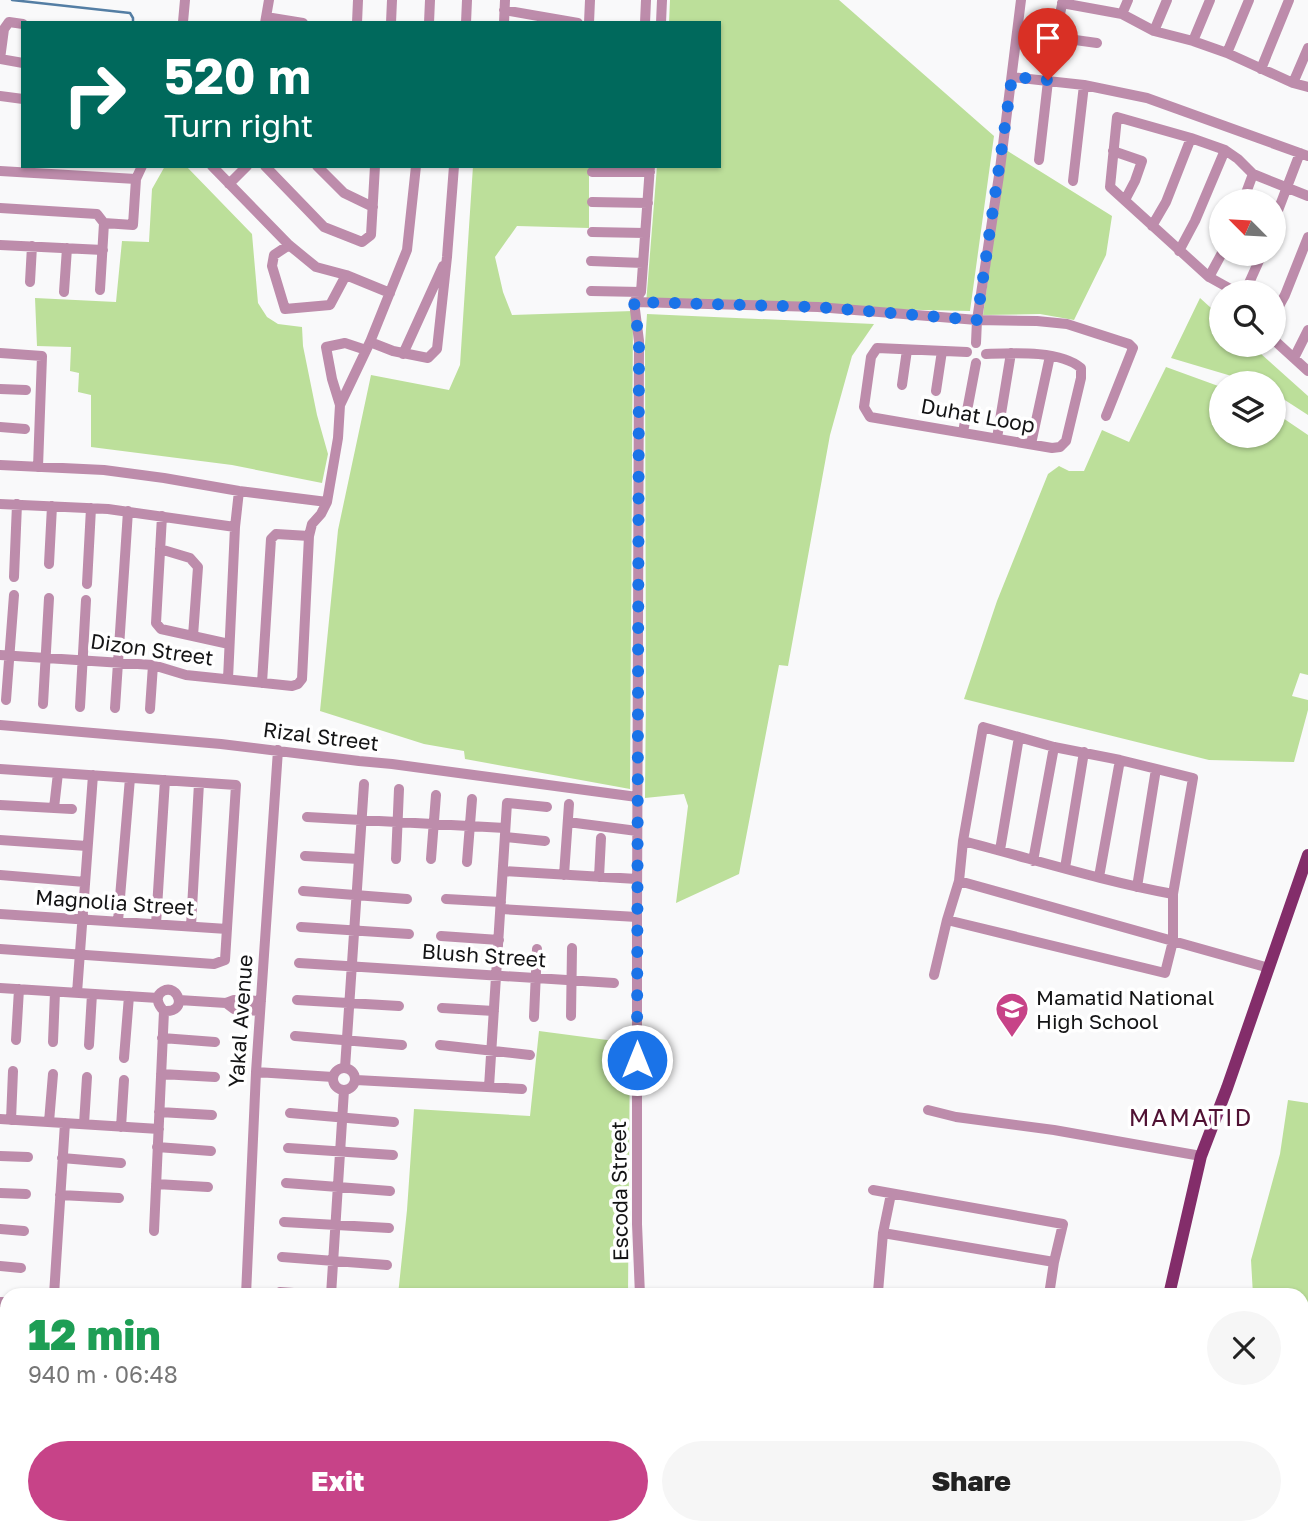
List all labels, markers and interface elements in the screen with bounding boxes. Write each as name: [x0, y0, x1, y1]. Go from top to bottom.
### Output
pin: [1018, 8, 1078, 80]
icon: arrive: [1029, 19, 1067, 57]
text: 520 m: [164, 46, 311, 105]
icon: right: [49, 49, 140, 140]
text: Turn right: [164, 106, 313, 144]
north arrow: [1209, 189, 1286, 266]
map controls: [1209, 189, 1286, 448]
button: search: [1209, 280, 1286, 357]
button: layers: [1209, 371, 1286, 448]
street label: Duhat Loop: [919, 392, 1037, 438]
street label: Dizon Street: [89, 627, 215, 671]
street label: Rizal Street: [262, 716, 380, 756]
street label: Magnolia Street: [34, 883, 196, 921]
street label: Blush Street: [421, 938, 547, 972]
street label: Yakal Avenue: [222, 954, 258, 1088]
place label: Mamatid National High School: [1036, 984, 1214, 1034]
school or university icon: Mamatid National High School: [993, 990, 1031, 1039]
position arrow: [600, 1023, 674, 1097]
district label: MAMATID: [1129, 1102, 1253, 1131]
street label: Escoda Street: [605, 1121, 633, 1261]
text: 12 min: [28, 1309, 161, 1359]
button: close: [1207, 1311, 1281, 1385]
text: 940 m · 06:48: [28, 1360, 178, 1388]
button: Exit: [28, 1441, 648, 1521]
button: Share: [662, 1441, 1281, 1521]

